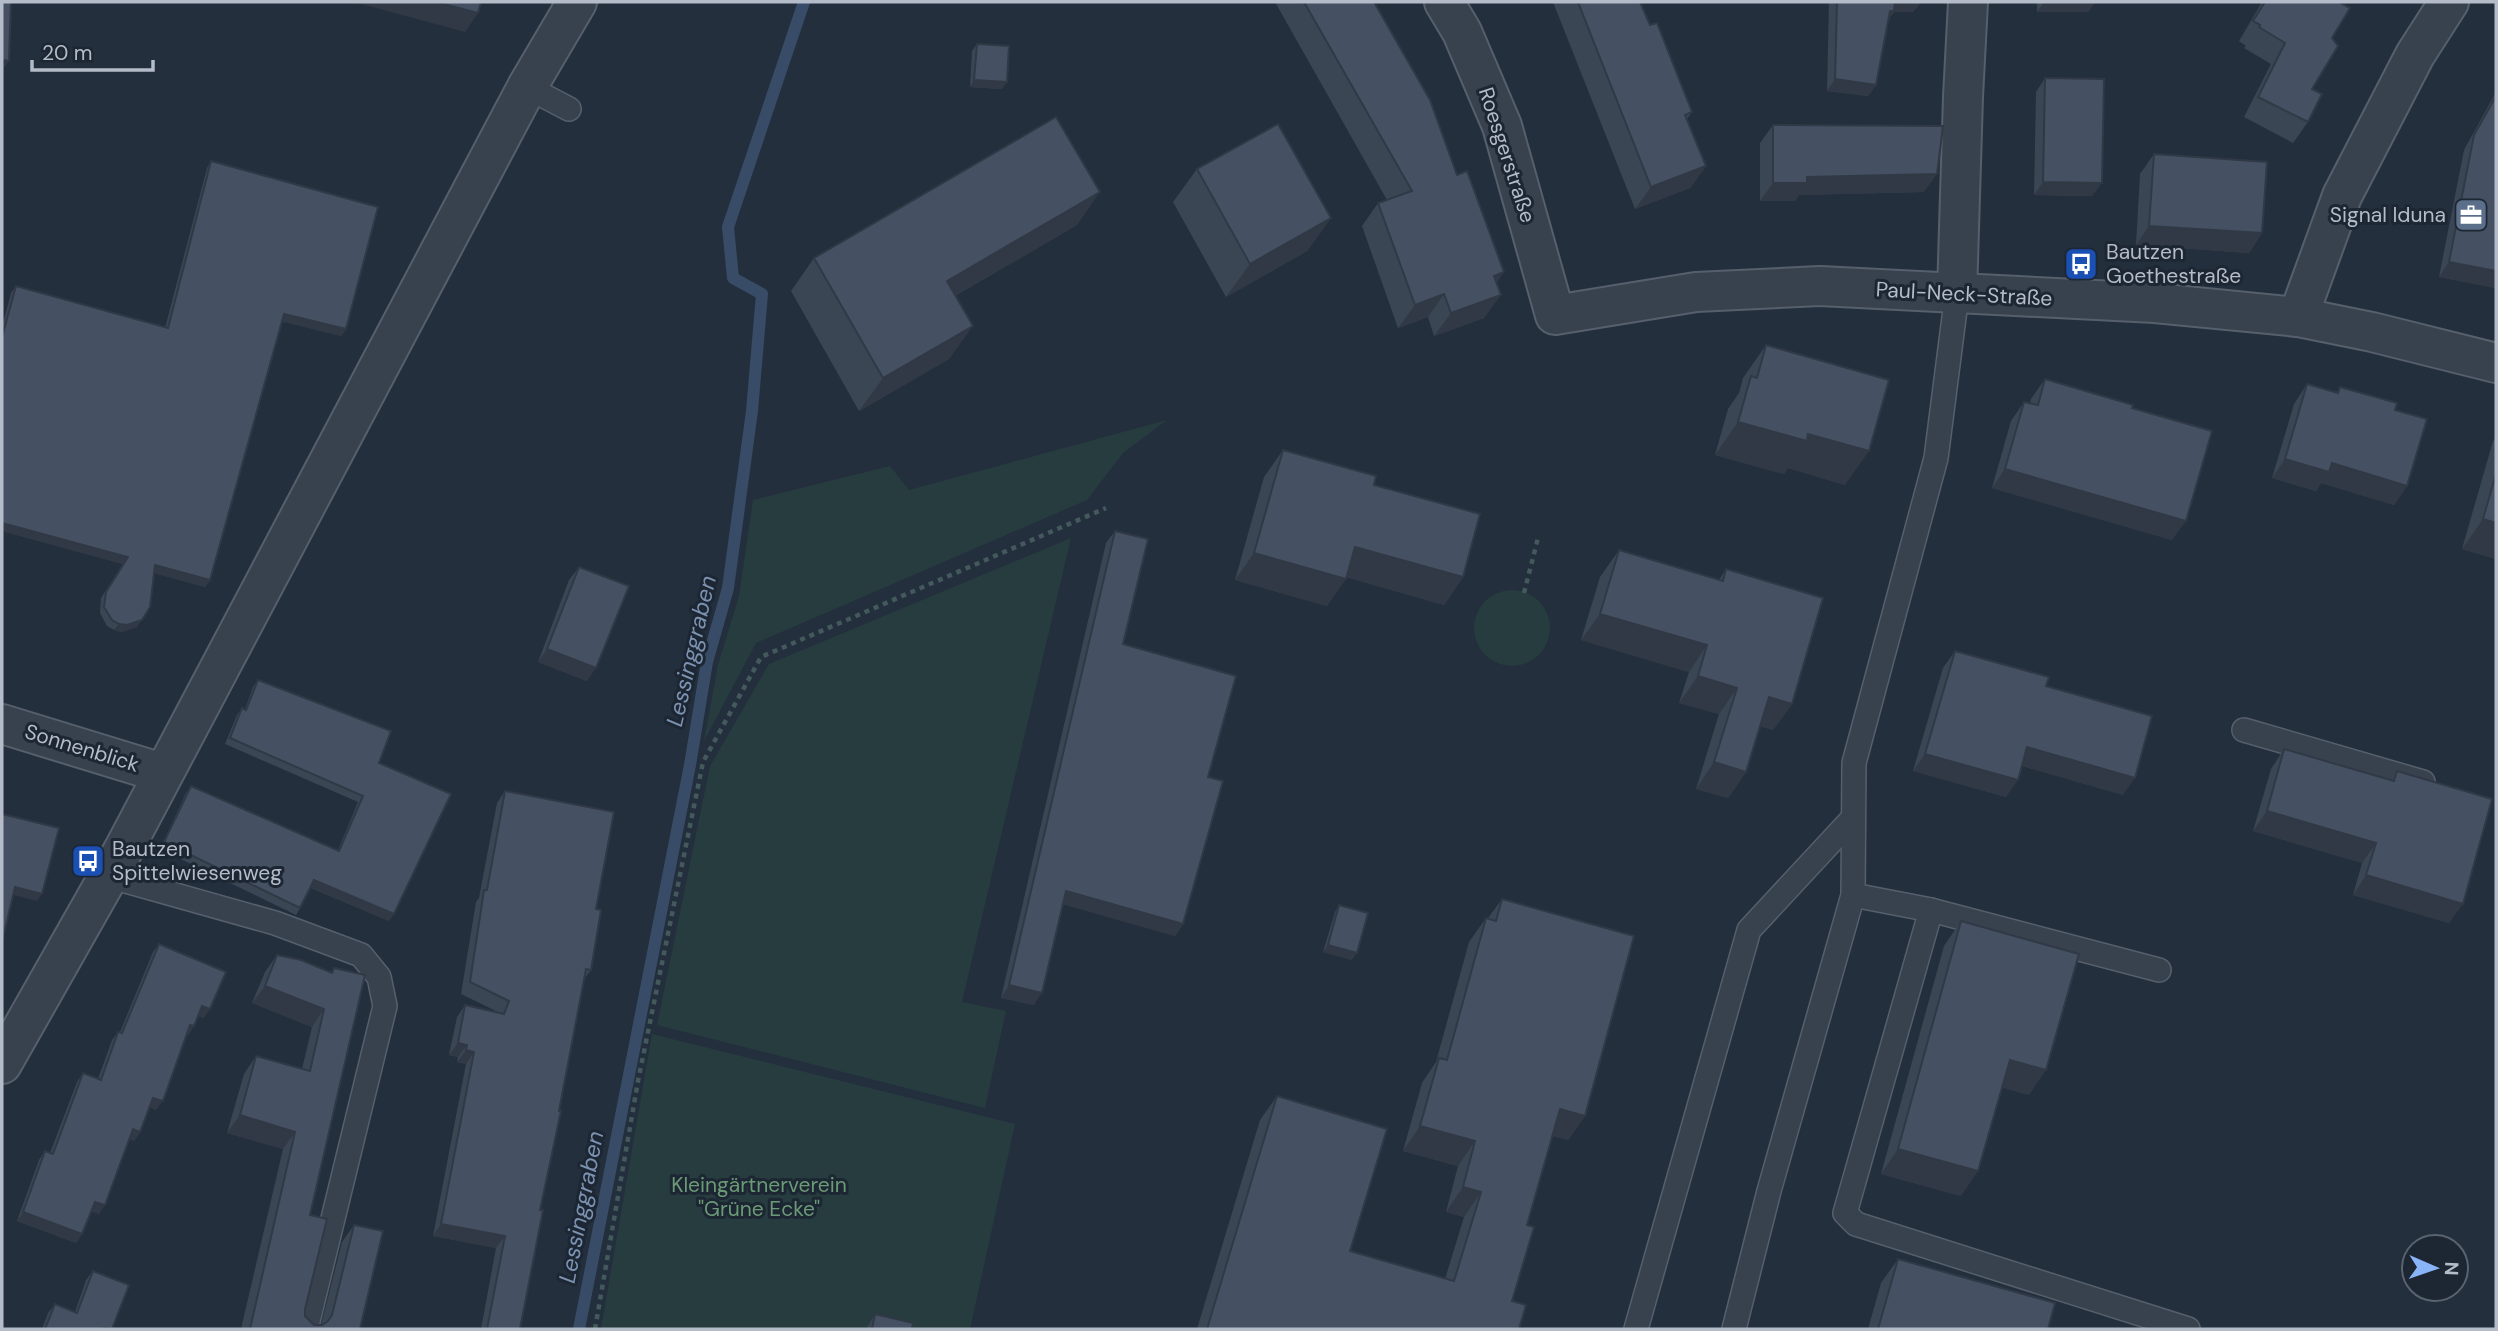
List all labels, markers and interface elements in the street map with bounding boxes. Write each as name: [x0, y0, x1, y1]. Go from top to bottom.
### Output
scale bar: [32, 28, 152, 72]
text: 20 m: [42, 39, 93, 67]
street label: Roesgerstraße: [1472, 84, 1542, 226]
office icon: Signal Iduna: [2452, 196, 2490, 234]
place label: Signal Iduna: [2330, 201, 2446, 229]
place label: Bautzen Goethestraße: [2106, 238, 2241, 290]
bus stop icon: Bautzen Goethestraße: [2062, 245, 2100, 283]
street label: Paul-Neck-Straße: [1875, 275, 2053, 313]
water label: Lessinggraben: [659, 573, 723, 729]
street label: Sonnenblick: [21, 717, 143, 779]
place label: Bautzen Spittelwiesenweg: [112, 835, 282, 887]
bus stop icon: Bautzen Spittelwiesenweg: [69, 842, 107, 880]
water label: Lessinggraben: [552, 1129, 610, 1285]
park label: Kleingärtnerverein "Grüne Ecke": [671, 1171, 847, 1223]
north arrow: [2400, 1233, 2470, 1303]
text: N: [2439, 1261, 2464, 1276]

